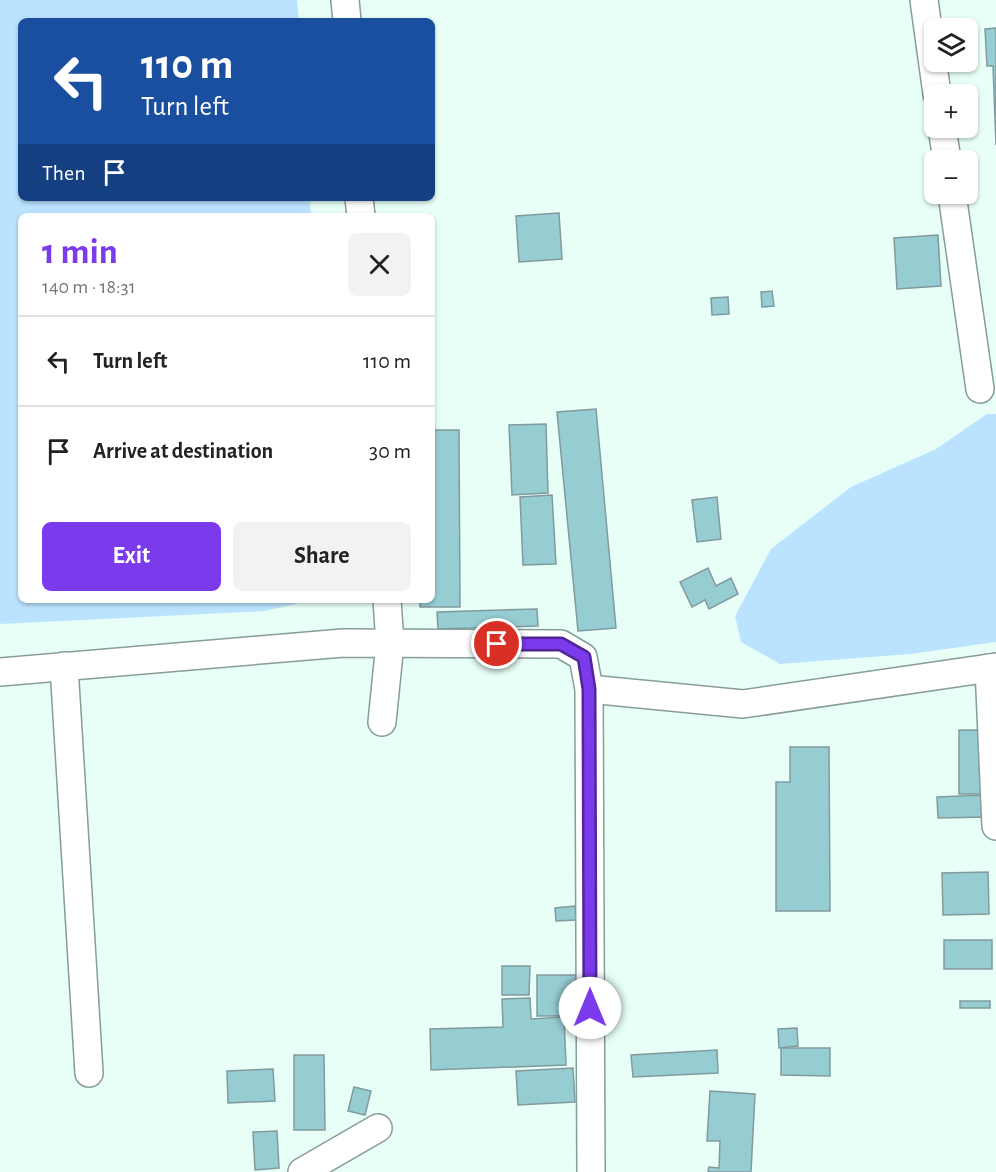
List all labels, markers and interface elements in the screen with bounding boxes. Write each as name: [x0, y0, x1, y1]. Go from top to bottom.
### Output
map controls: [924, 18, 978, 204]
button: layers: [924, 18, 978, 72]
icon: left: [42, 42, 120, 120]
text: 110 m: [141, 44, 233, 86]
button: +: [924, 84, 978, 138]
text: Turn left: [141, 93, 229, 120]
button: −: [924, 150, 978, 204]
icon: arrive: [98, 156, 131, 189]
text: Then: [42, 162, 86, 184]
button: close: [348, 233, 411, 296]
text: 1 min: [42, 234, 118, 270]
text: 140 m · 18:31: [42, 277, 136, 297]
icon: left: [42, 345, 75, 378]
text: Turn left: [93, 350, 167, 372]
text: 110 m: [363, 350, 411, 372]
icon: arrive: [42, 435, 75, 468]
text: Arrive at destination: [93, 440, 273, 462]
text: 30 m: [369, 440, 411, 462]
button: Exit: [42, 522, 221, 591]
button: Share: [233, 522, 411, 591]
pin: [471, 618, 522, 669]
icon: arrive: [480, 627, 513, 660]
position arrow: [558, 976, 622, 1040]

